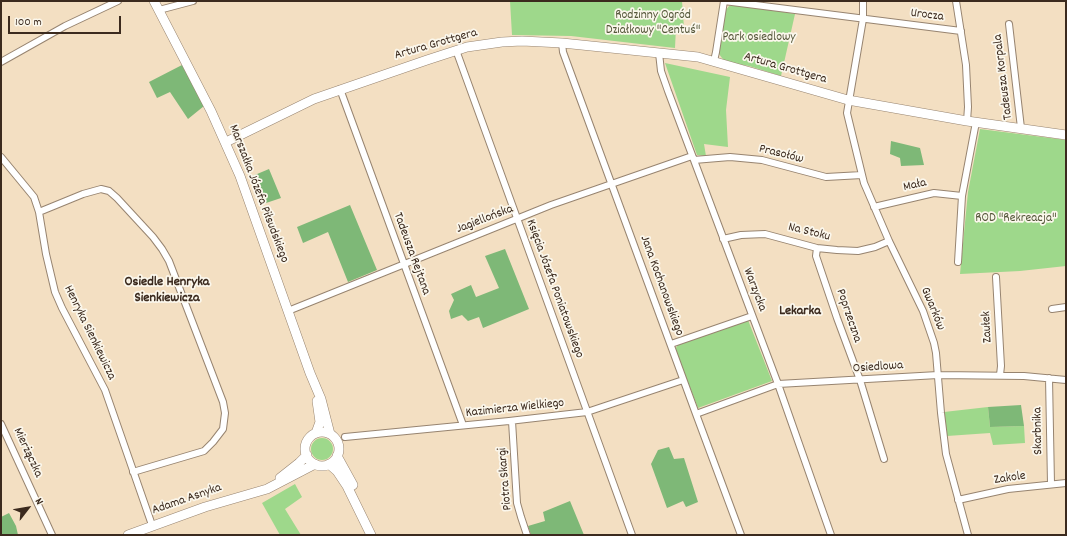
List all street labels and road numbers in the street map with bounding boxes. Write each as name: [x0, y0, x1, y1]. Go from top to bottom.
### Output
street label: Urocza: [910, 6, 944, 26]
street label: Artura Grottgera: [393, 26, 479, 64]
street label: Tadeusza Korpala: [991, 33, 1017, 121]
street label: Artura Grottgera: [742, 50, 828, 88]
street label: Marszałka Józefa Piłsudskiego: [224, 123, 292, 265]
street label: Prasołów: [757, 142, 805, 168]
street label: Mała: [902, 176, 928, 196]
street label: Jagiellońska: [454, 202, 516, 238]
street label: Tadeusza Rejtana: [389, 211, 433, 297]
street label: Księcia Józefa Poniatowskiego: [522, 217, 586, 361]
street label: Na Stoku: [786, 220, 832, 246]
street label: Jana Kochanowskiego: [636, 234, 686, 338]
street label: Warzycka: [739, 266, 769, 314]
street label: Henryka Sienkiewicza: [59, 283, 119, 383]
street label: Gwarków: [916, 285, 948, 333]
street label: Poprzeczna: [832, 287, 864, 345]
street label: Zaułek: [979, 311, 997, 343]
street label: Osiedlowa: [852, 358, 904, 378]
street label: Kazimierza Wielkiego: [465, 396, 565, 422]
street label: Skarbnika: [1031, 407, 1047, 455]
street label: Mierżączka: [9, 426, 45, 480]
street label: Piotra Skargi: [495, 447, 517, 511]
street label: Zakole: [993, 469, 1027, 489]
street label: Adama Asnyka: [150, 481, 224, 519]

